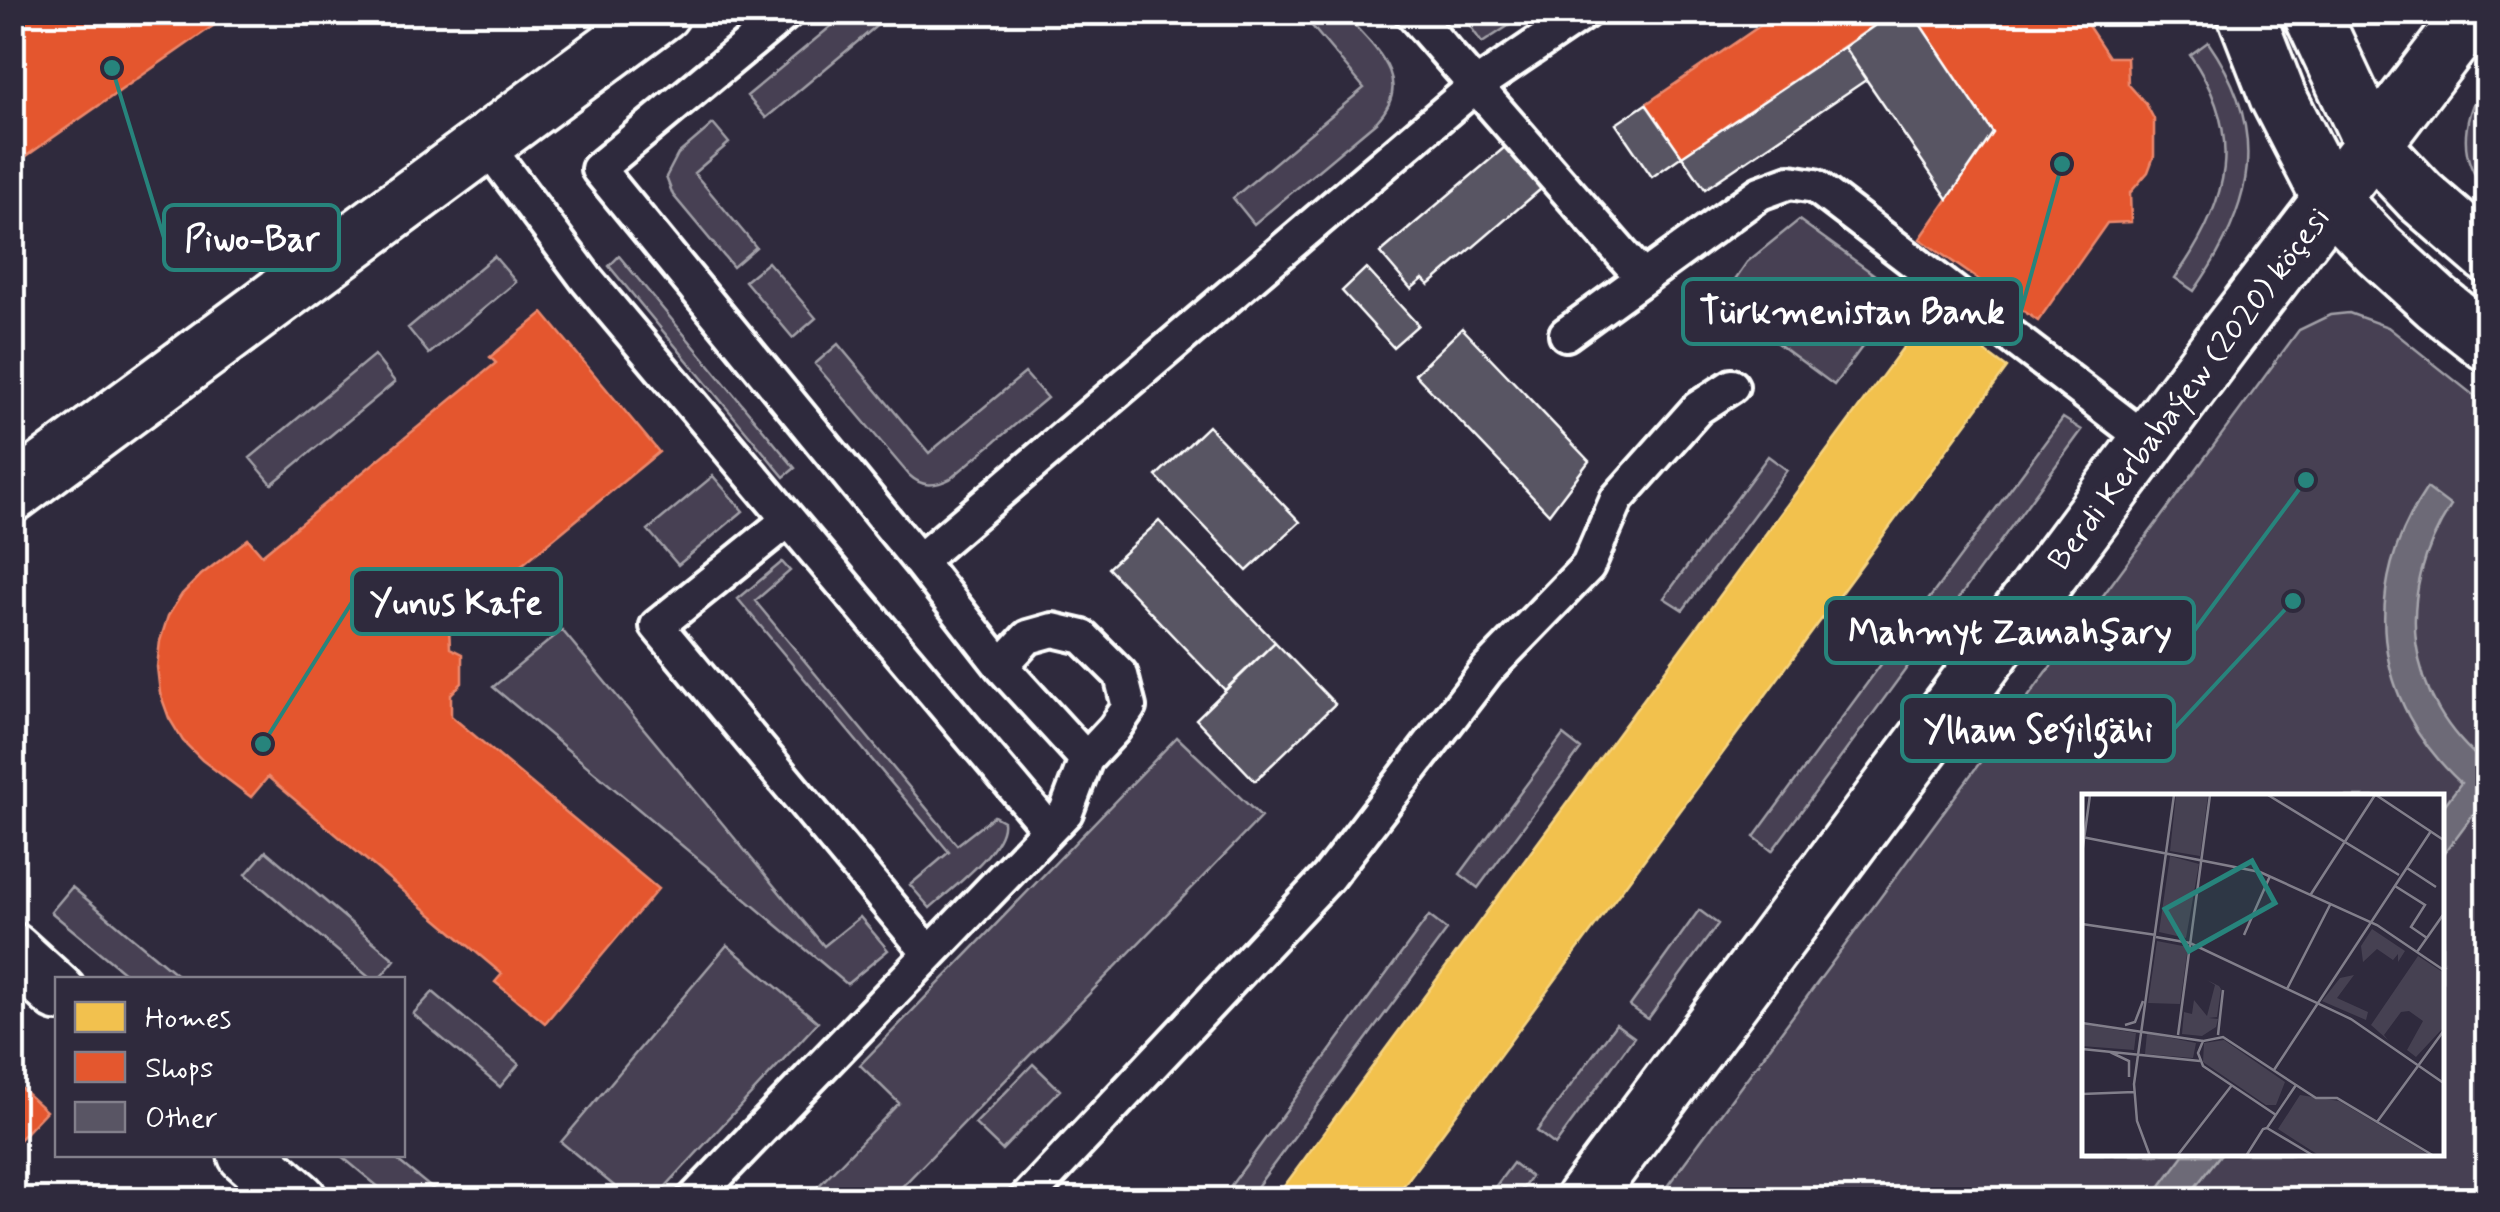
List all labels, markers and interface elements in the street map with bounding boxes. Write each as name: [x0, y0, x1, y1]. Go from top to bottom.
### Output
street label: Berdi Kerbabaýew (2020) köçesi: [2039, 199, 2340, 579]
callout: Piwo-Bar: [164, 205, 339, 270]
text: Piwo-Bar: [185, 217, 321, 263]
callout: Türkmenistan Bank: [1683, 279, 2021, 344]
text: Türkmenistan Bank: [1699, 290, 2005, 336]
callout: Yunus Kafe: [352, 569, 561, 634]
text: Yunus Kafe: [370, 581, 542, 627]
callout: Mahmyt Zamahşary: [1826, 598, 2194, 663]
text: Mahmyt Zamahşary: [1848, 610, 2172, 656]
callout: Ylham Seýilgähi: [1902, 696, 2174, 761]
text: Ylham Seýilgähi: [1923, 708, 2153, 759]
inset map: [2082, 794, 2445, 1157]
legend: [55, 977, 405, 1157]
text: Homes: [145, 999, 231, 1038]
text: Shops: [145, 1049, 213, 1088]
text: Other: [145, 1099, 218, 1138]

